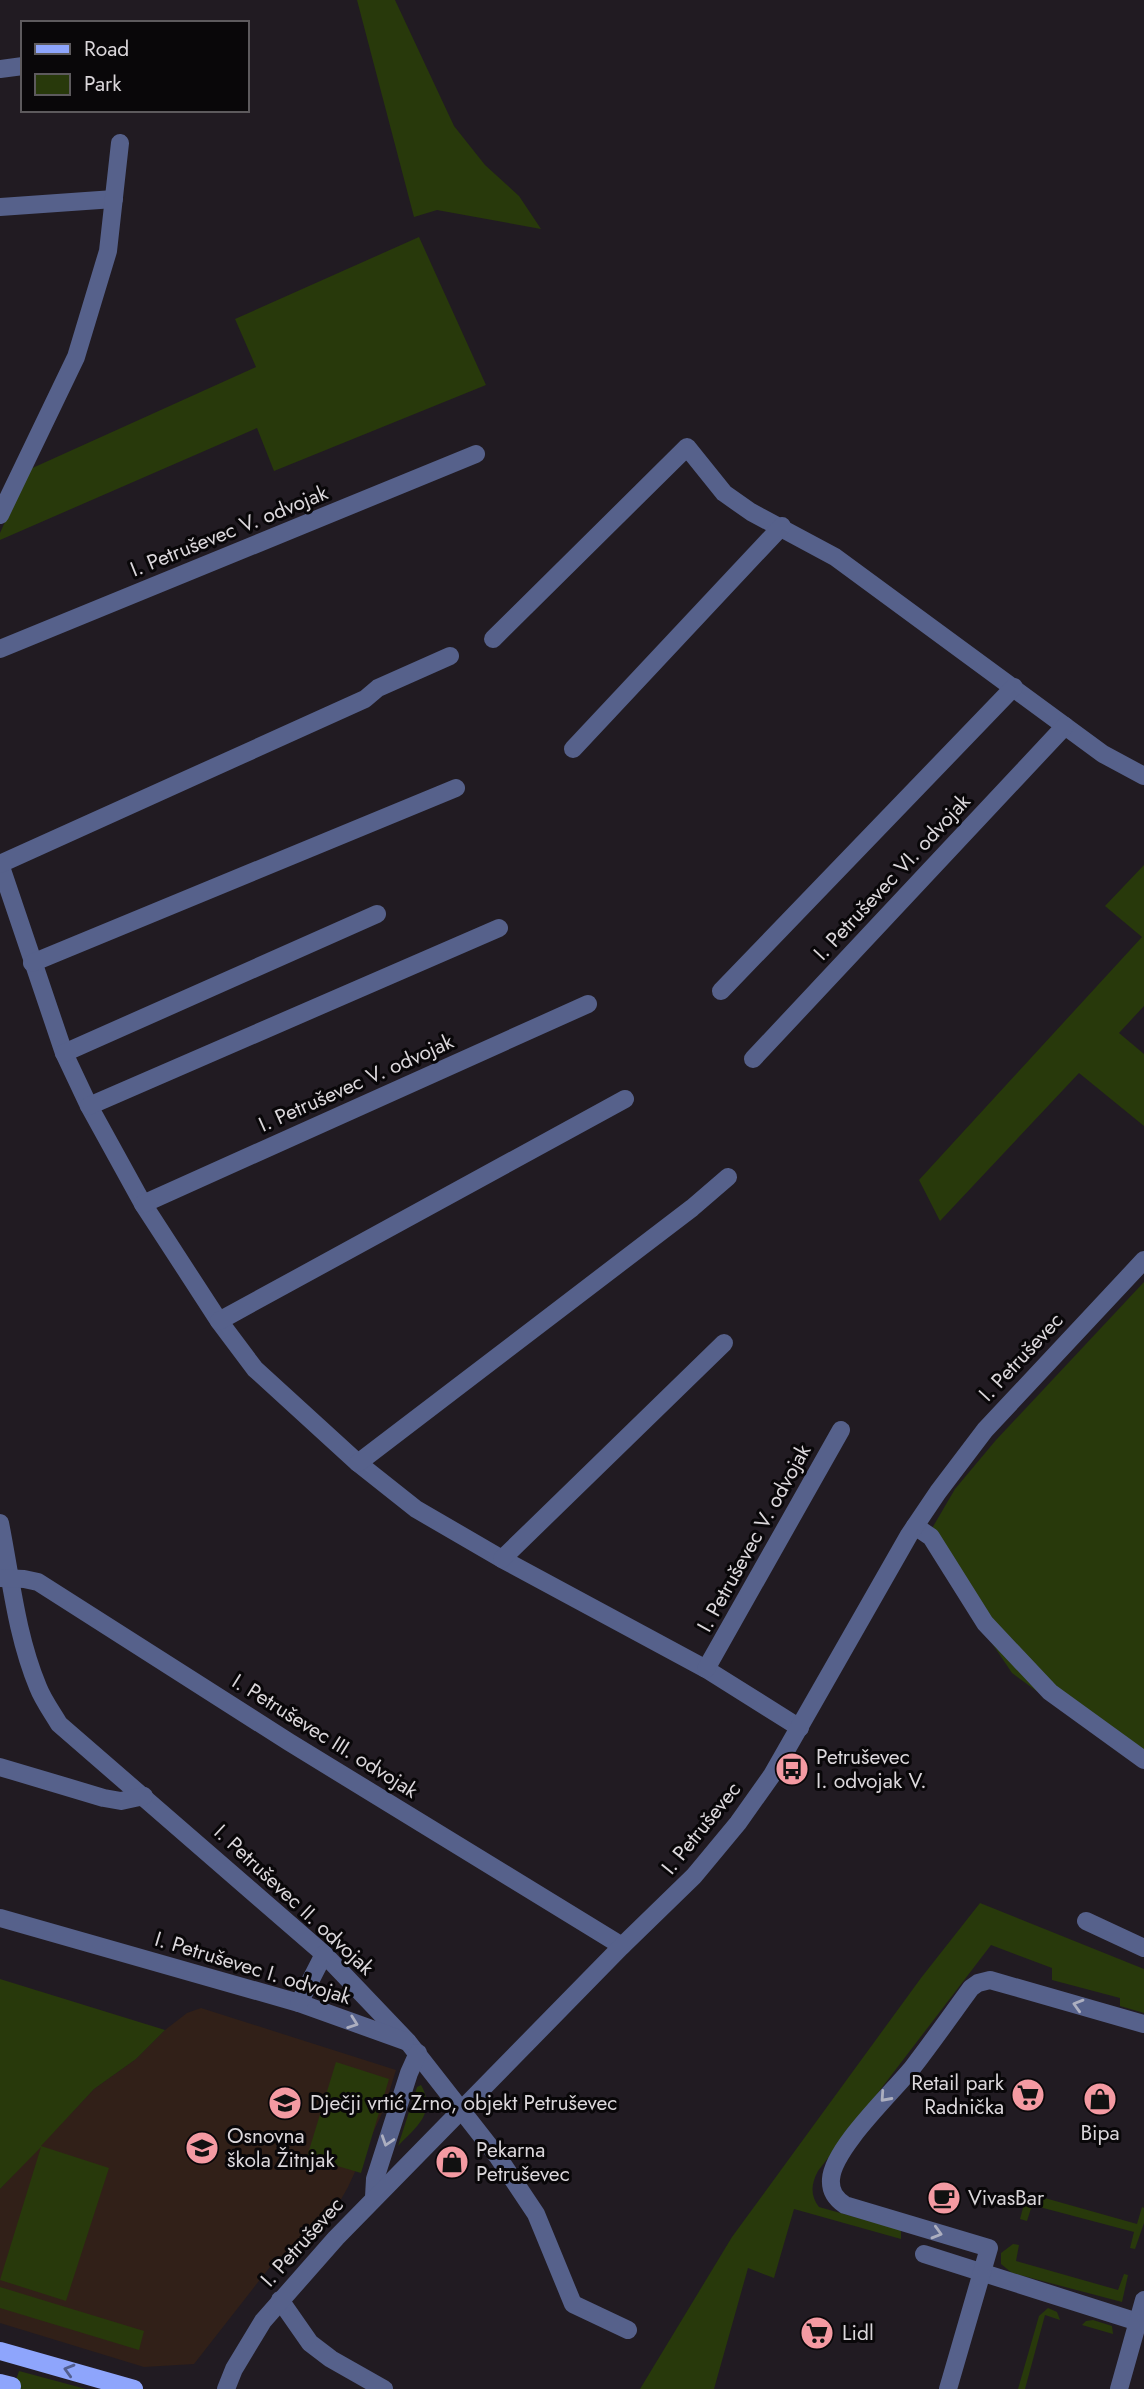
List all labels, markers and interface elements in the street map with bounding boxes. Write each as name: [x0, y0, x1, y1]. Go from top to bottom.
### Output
legend: [21, 21, 248, 112]
text: Road: [84, 34, 129, 64]
text: Park: [84, 69, 122, 99]
street label: I. Petruševec V. odvojak: [126, 477, 333, 584]
street label: I. Petruševec VI. odvojak: [807, 787, 978, 967]
street label: I. Petruševec V. odvojak: [254, 1026, 459, 1140]
street label: I. Petruševec: [972, 1306, 1070, 1408]
street label: I. Petruševec V. odvojak: [690, 1438, 819, 1637]
street label: I. Petruševec III. odvojak: [226, 1667, 424, 1806]
place label: Petruševec I. odvojak V.: [816, 1742, 927, 1796]
bus stop icon: Petruševec I. odvojak V.: [773, 1750, 811, 1788]
street label: I. Petruševec: [654, 1775, 748, 1881]
street label: I. Petruševec II. odvojak: [207, 1818, 381, 1983]
street label: I. Petruševec I. odvojak: [151, 1924, 356, 2012]
one-way arrow: [1073, 1998, 1085, 2013]
one-way arrow: [347, 2014, 359, 2028]
place label: Retail park Radnička: [911, 2068, 1005, 2122]
supermarket icon: Retail park Radnička: [1009, 2076, 1047, 2114]
shop icon: Bipa: [1081, 2080, 1119, 2118]
school or university icon: Dječji vrtić Zrno, objekt Petruševec: [266, 2084, 304, 2122]
place label: Dječji vrtić Zrno, objekt Petruševec: [310, 2088, 617, 2118]
one-way arrow: [881, 2089, 893, 2102]
place label: Bipa: [1080, 2118, 1120, 2148]
place label: Osnovna škola Žitnjak: [227, 2121, 335, 2175]
school or university icon: Osnovna škola Žitnjak: [183, 2129, 221, 2167]
one-way arrow: [381, 2135, 396, 2147]
place label: Pekarna Petruševec: [476, 2135, 570, 2189]
shop icon: Pekarna Petruševec: [433, 2143, 471, 2181]
cafe icon: VivasBar: [925, 2179, 963, 2217]
place label: VivasBar: [968, 2183, 1045, 2213]
street label: I. Petruševec: [254, 2191, 350, 2293]
one-way arrow: [931, 2224, 943, 2239]
supermarket icon: Lidl: [798, 2314, 836, 2352]
place label: Lidl: [842, 2318, 874, 2348]
one-way arrow: [63, 2364, 75, 2379]

